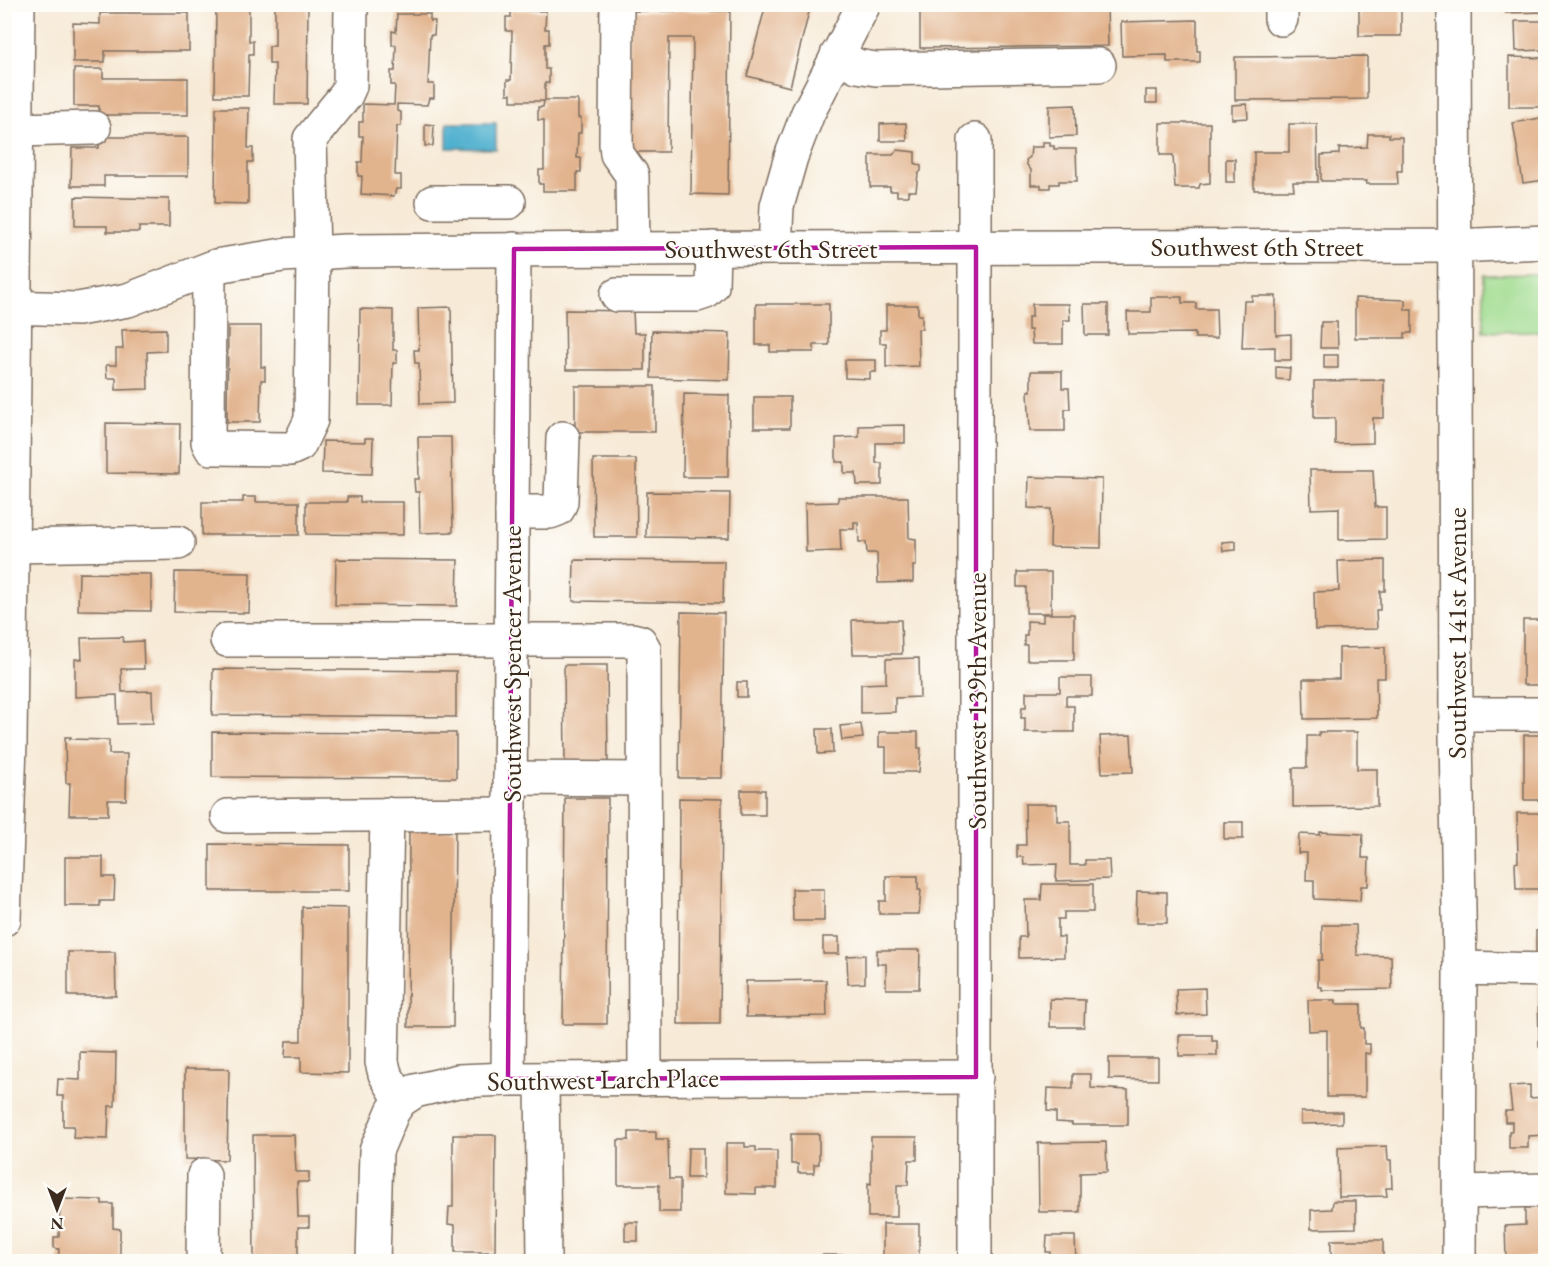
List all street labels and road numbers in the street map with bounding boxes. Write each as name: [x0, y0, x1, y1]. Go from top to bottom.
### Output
street label: Southwest 6th Street: [1151, 229, 1364, 264]
street label: Southwest 6th Street: [665, 231, 878, 266]
street label: Southwest 141st Avenue: [1439, 507, 1474, 759]
street label: Southwest Spencer Avenue: [494, 525, 529, 803]
street label: Southwest 139th Avenue: [959, 573, 994, 829]
street label: Southwest Larch Place: [487, 1059, 719, 1099]

